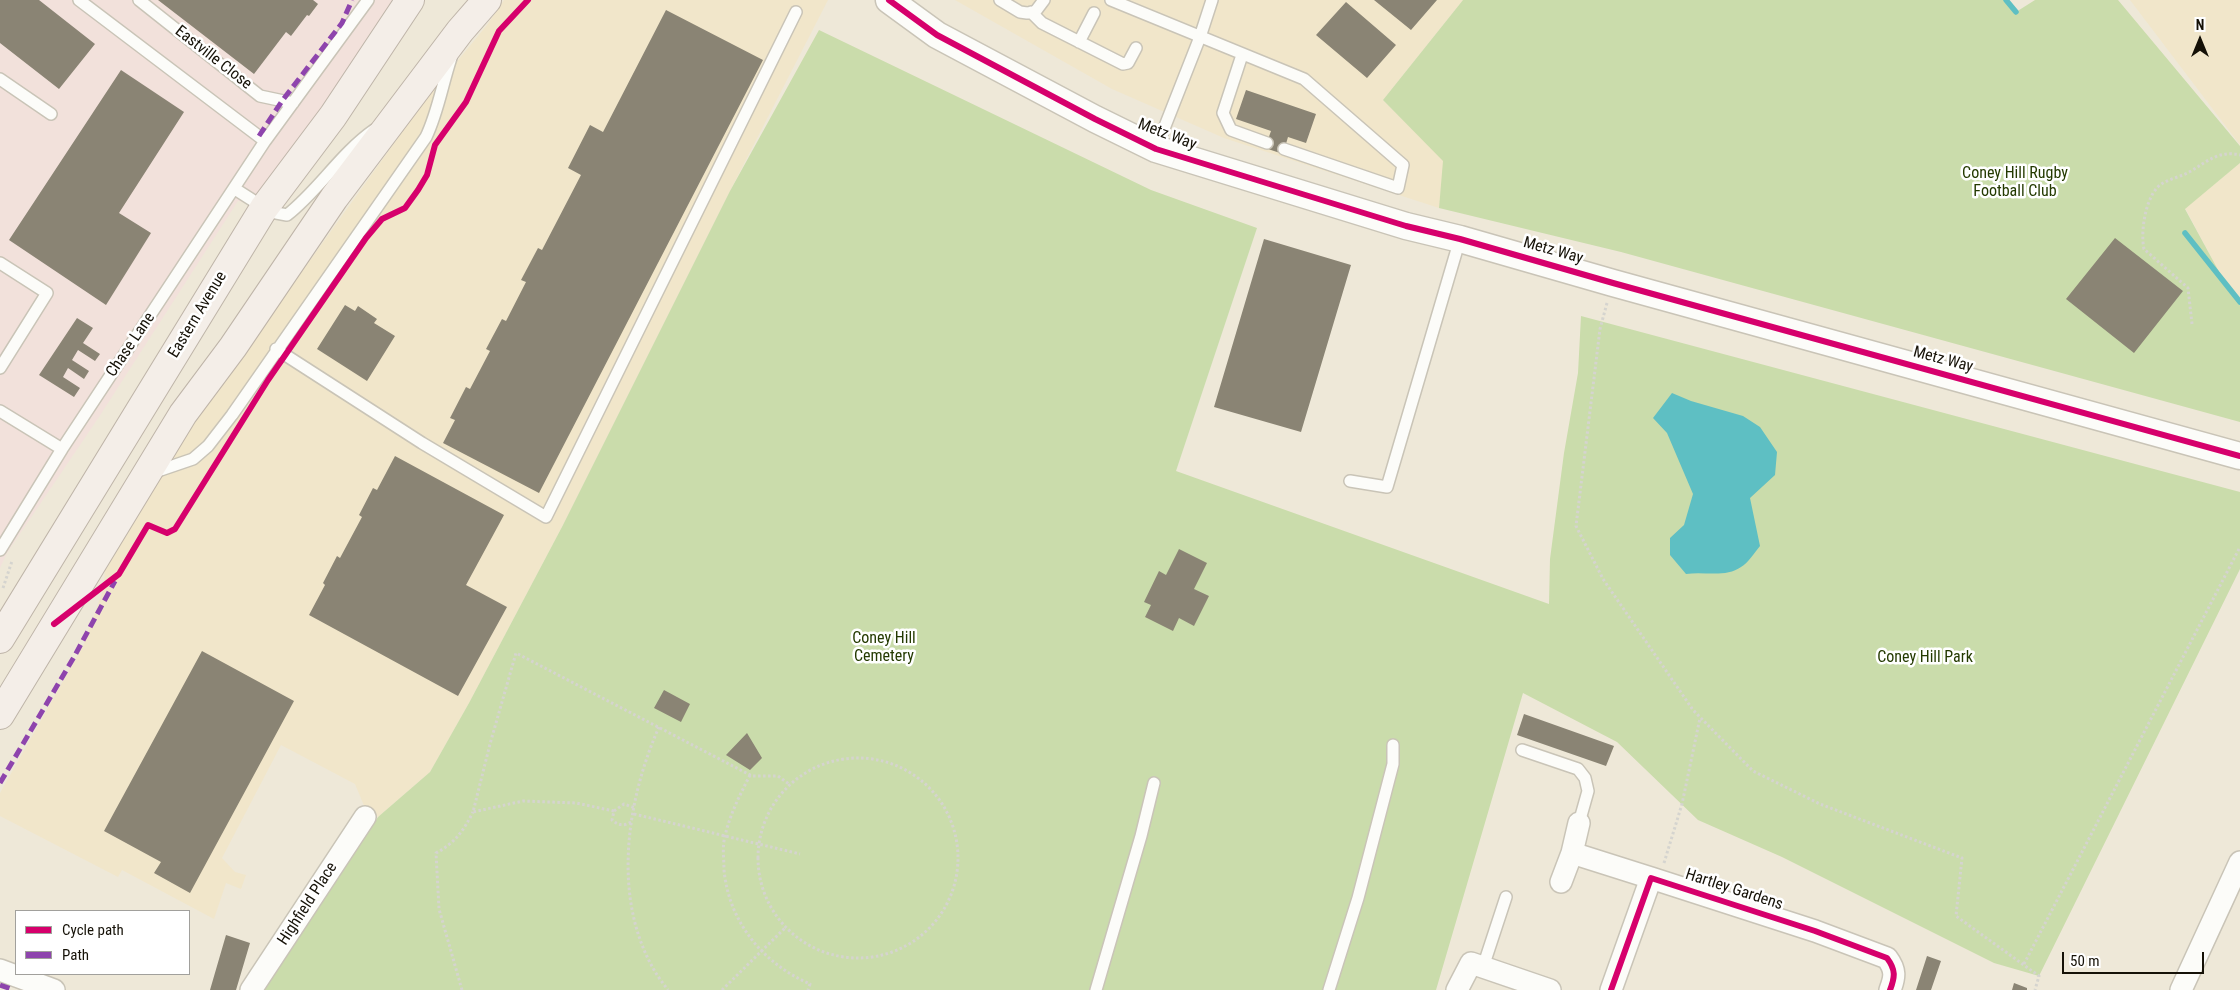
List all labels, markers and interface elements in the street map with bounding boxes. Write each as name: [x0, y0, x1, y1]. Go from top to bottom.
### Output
north arrow: [2175, 15, 2225, 65]
text: N: [2196, 17, 2204, 33]
street label: Eastville Close: [171, 22, 255, 94]
street label: Metz Way: [1135, 115, 1199, 155]
park label: Coney Hill Rugby Football Club: [1962, 164, 2068, 202]
street label: Metz Way: [1521, 233, 1585, 269]
street label: Eastern Avenue: [165, 268, 231, 362]
street label: Chase Lane: [103, 309, 159, 381]
street label: Metz Way: [1911, 343, 1975, 377]
park label: Coney Hill Cemetery: [852, 629, 916, 667]
park label: Coney Hill Park: [1877, 648, 1973, 668]
street label: Highfield Place: [274, 859, 342, 949]
street label: Hartley Gardens: [1683, 865, 1785, 915]
legend: [15, 910, 190, 975]
text: Cycle path: [62, 921, 124, 939]
scale bar: [2065, 942, 2208, 974]
text: Path: [62, 946, 89, 964]
text: 50 m: [2070, 952, 2100, 970]

